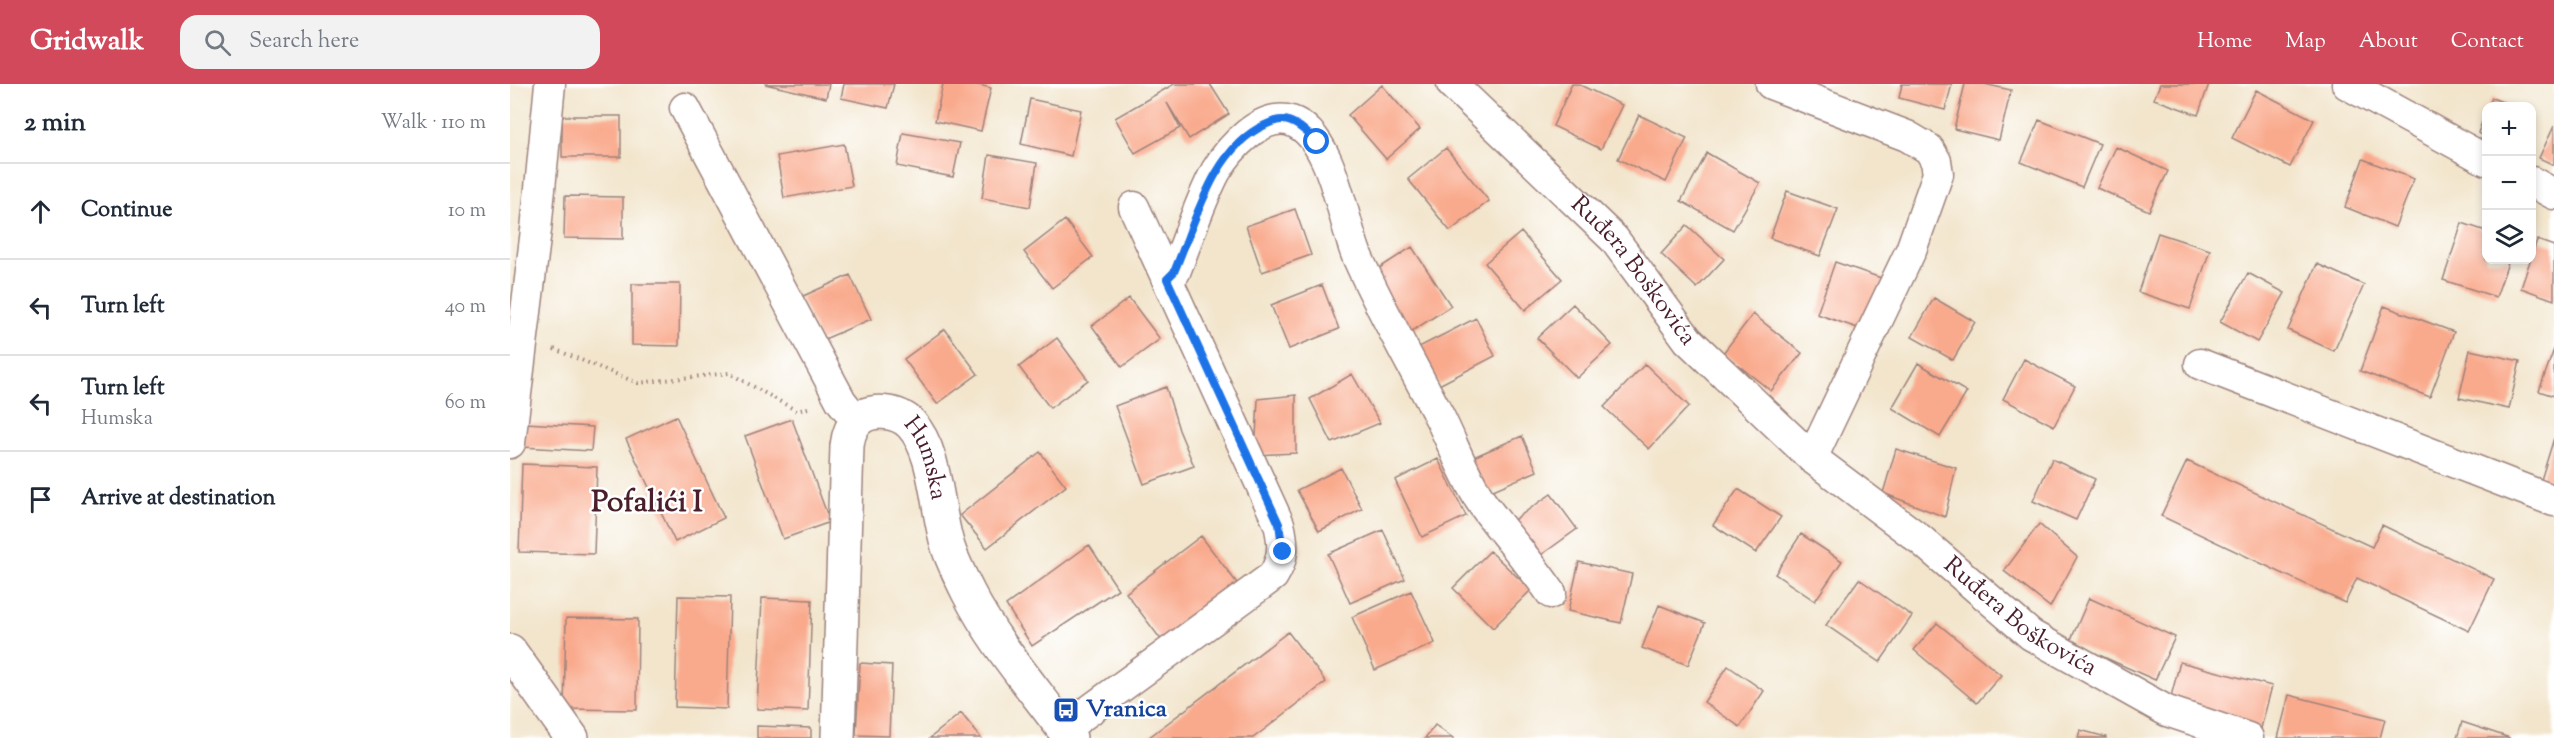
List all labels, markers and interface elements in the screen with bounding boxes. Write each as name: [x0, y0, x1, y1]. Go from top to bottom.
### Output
search box: [180, 15, 600, 69]
text: Gridwalk: [30, 22, 144, 62]
icon: search: [201, 26, 234, 59]
text: Search here: [249, 26, 359, 58]
text: Home: [2197, 27, 2252, 57]
text: Map: [2285, 27, 2326, 57]
text: About: [2359, 27, 2418, 57]
text: Contact: [2451, 27, 2524, 57]
map controls: [2482, 102, 2536, 264]
button: +: [2482, 102, 2536, 156]
text: 2 min: [24, 105, 86, 142]
text: Walk · 110 m: [381, 109, 486, 138]
route start: [1303, 128, 1329, 154]
button: −: [2482, 156, 2536, 210]
street label: Ruđera Boškovića: [1562, 189, 1704, 353]
icon: ahead: [24, 195, 57, 228]
text: Continue: [81, 195, 172, 227]
text: 10 m: [448, 197, 486, 226]
button: layers: [2482, 210, 2536, 264]
icon: left: [24, 291, 57, 324]
text: Turn left: [81, 291, 164, 323]
text: 40 m: [445, 293, 486, 322]
text: Turn left: [81, 373, 164, 405]
icon: left: [24, 387, 57, 420]
text: 60 m: [445, 389, 486, 418]
text: Humska: [81, 405, 153, 434]
street label: Humska: [895, 409, 955, 503]
district label: Pofalići I: [591, 482, 703, 525]
icon: arrive: [24, 483, 57, 516]
text: Arrive at destination: [81, 483, 276, 515]
route end: [1269, 538, 1295, 564]
street label: Ruđera Boškovića: [1936, 549, 2103, 685]
place label: Vranica: [1086, 693, 1168, 727]
bus stop icon: Vranica: [1051, 695, 1081, 725]

